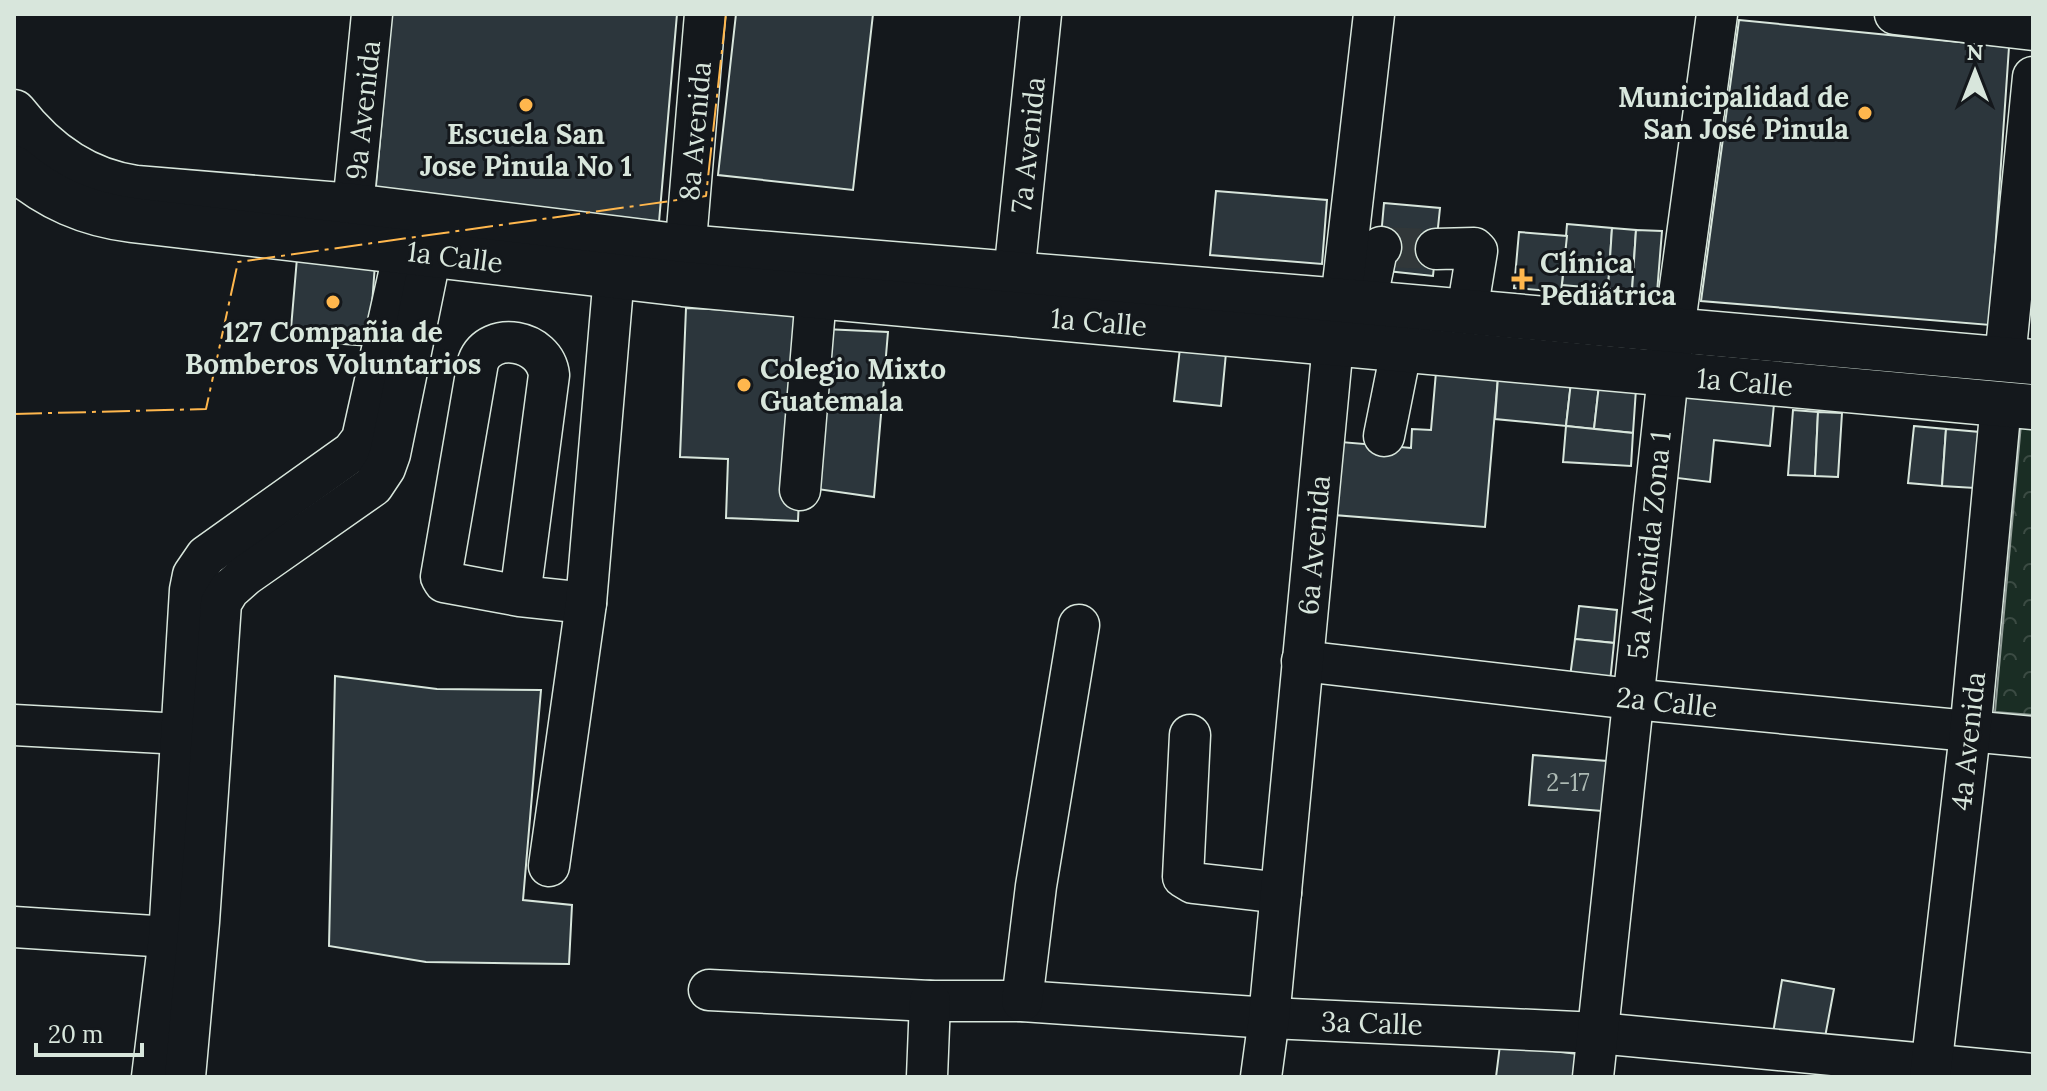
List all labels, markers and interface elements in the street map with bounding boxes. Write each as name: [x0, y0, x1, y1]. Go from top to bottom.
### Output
north arrow: [1935, 32, 2015, 112]
street label: 9a Avenida: [338, 38, 388, 182]
text: N: [1966, 38, 1984, 66]
street label: 8a Avenida: [671, 60, 719, 202]
street label: 7a Avenida: [1003, 75, 1053, 215]
place label: Municipalidad de San José Pinula: [1618, 79, 1849, 147]
marker: Escuela San Jose Pinula No 1: [517, 96, 535, 114]
marker: Municipalidad de San José Pinula: [1856, 104, 1874, 122]
place label: Escuela San Jose Pinula No 1: [420, 116, 632, 184]
street label: 1a Calle: [405, 233, 505, 281]
place label: Clínica Pediátrica: [1540, 245, 1677, 313]
marker: Clínica Pediátrica: [1511, 268, 1533, 290]
marker: 127 Compañia de Bomberos Voluntarios: [324, 293, 342, 311]
street label: 1a Calle: [1049, 300, 1149, 344]
place label: 127 Compañia de Bomberos Voluntarios: [185, 314, 481, 382]
place label: Colegio Mixto Guatemala: [760, 351, 946, 419]
street label: 1a Calle: [1695, 360, 1795, 404]
marker: Colegio Mixto Guatemala: [735, 376, 753, 394]
street label: 5a Avenida Zona 1: [1619, 429, 1679, 661]
street label: 6a Avenida: [1290, 474, 1338, 616]
street label: 4a Avenida: [1943, 670, 1993, 812]
street label: 2a Calle: [1615, 679, 1719, 725]
house number: 2-17: [1546, 767, 1590, 798]
street label: 3a Calle: [1320, 1003, 1424, 1043]
scale bar: [36, 1007, 142, 1057]
text: 20 m: [48, 1019, 104, 1050]

